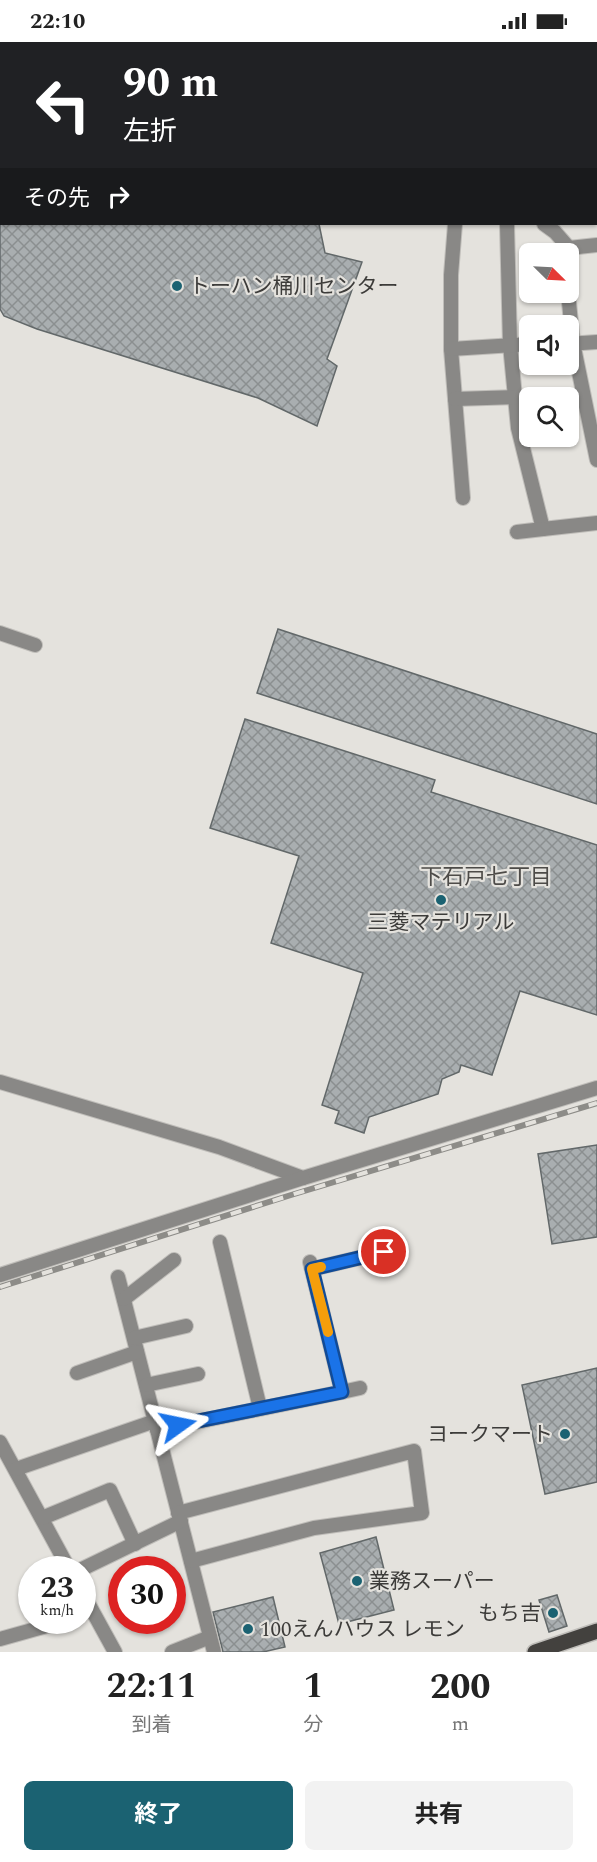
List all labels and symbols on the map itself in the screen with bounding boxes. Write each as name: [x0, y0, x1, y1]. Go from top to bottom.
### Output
north arrow: [519, 243, 579, 303]
place label: トーハン桶川センター: [189, 271, 399, 303]
marker: トーハン桶川センター: [170, 279, 184, 293]
district label: 下石戸七丁目: [420, 861, 552, 894]
marker: 三菱マテリアル: [434, 893, 448, 907]
place label: 三菱マテリアル: [368, 907, 514, 939]
pin: [358, 1226, 409, 1277]
position arrow: [146, 1393, 210, 1457]
place label: ヨークマート: [427, 1419, 553, 1451]
marker: ヨークマート: [558, 1427, 572, 1441]
speed limit sign: 30: [108, 1556, 186, 1634]
place label: 業務スーパー: [369, 1566, 495, 1598]
marker: 業務スーパー: [350, 1574, 364, 1588]
place label: もち吉: [478, 1598, 541, 1630]
marker: もち吉: [546, 1606, 560, 1620]
place label: 100えんハウス レモン: [260, 1614, 465, 1646]
marker: 100えんハウス レモン: [241, 1622, 255, 1636]

